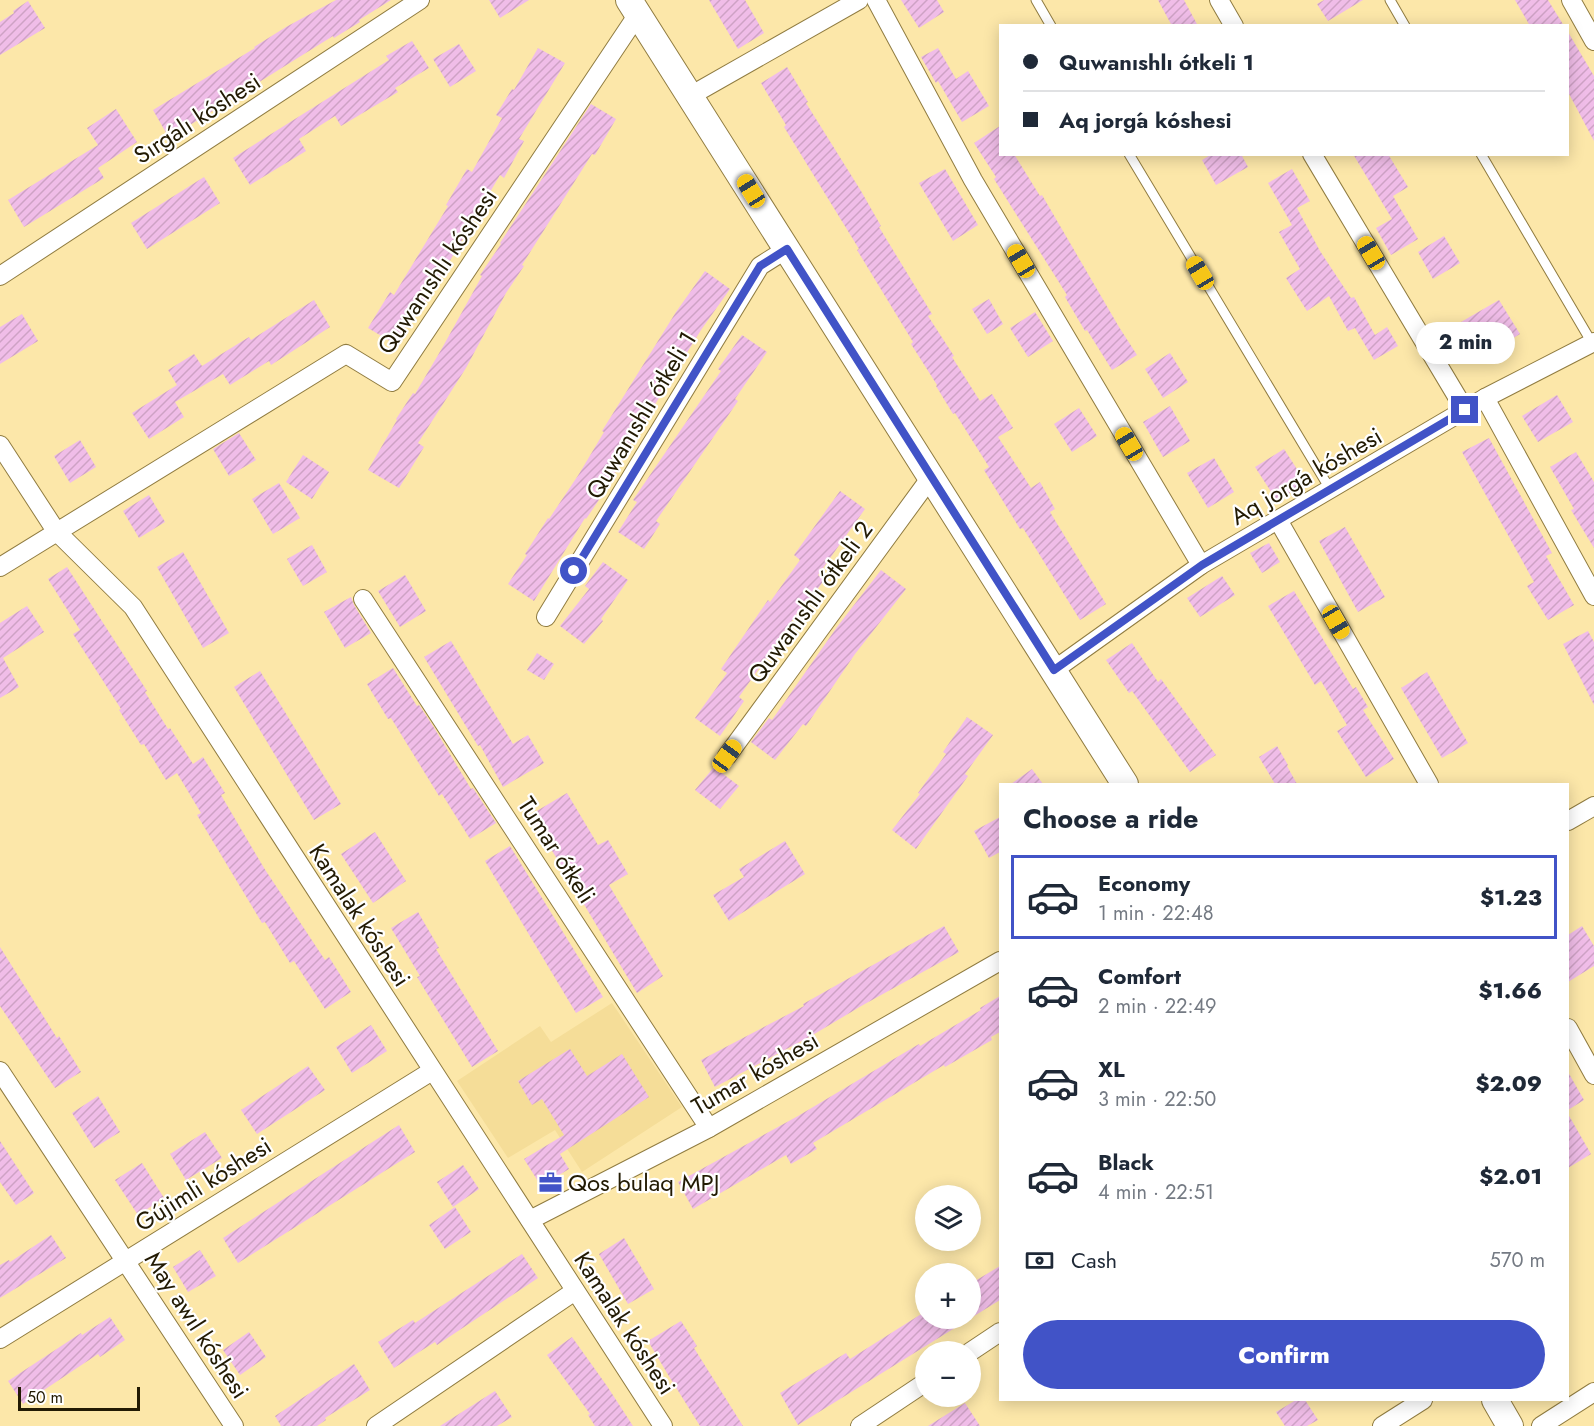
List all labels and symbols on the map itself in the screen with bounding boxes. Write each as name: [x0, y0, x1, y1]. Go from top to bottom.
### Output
street label: Sırǵalı kóshesi: [127, 64, 267, 172]
car: [734, 171, 768, 211]
street label: Quwanıshlı kóshesi: [368, 181, 506, 361]
car: [1354, 233, 1388, 273]
car: [1004, 241, 1038, 281]
car: [1183, 253, 1217, 293]
callout: 2 min: [1416, 323, 1514, 365]
street label: Quwanıshlı ótkeli 1: [577, 324, 705, 506]
route end: [1451, 396, 1478, 423]
street label: Aq jorǵa kóshesi: [1224, 418, 1388, 534]
car: [1112, 424, 1146, 464]
street label: Quwanıshlı ótkeli 2: [739, 513, 881, 691]
route start: [560, 557, 587, 584]
car: [1319, 602, 1353, 642]
car: [709, 736, 745, 776]
street label: Tumar ótkeli: [509, 790, 605, 910]
street label: Kamalak kóshesi: [301, 837, 419, 993]
street label: Tumar kóshesi: [685, 1022, 825, 1124]
street label: Gújimli kóshesi: [128, 1128, 278, 1240]
place label: Qos bulaq MPJ: [568, 1165, 720, 1200]
office icon: Qos bulaq MPJ: [537, 1169, 563, 1195]
street label: May awıl kóshesi: [136, 1245, 258, 1405]
street label: Kamalak kóshesi: [566, 1245, 684, 1401]
scale bar: [18, 1384, 140, 1412]

